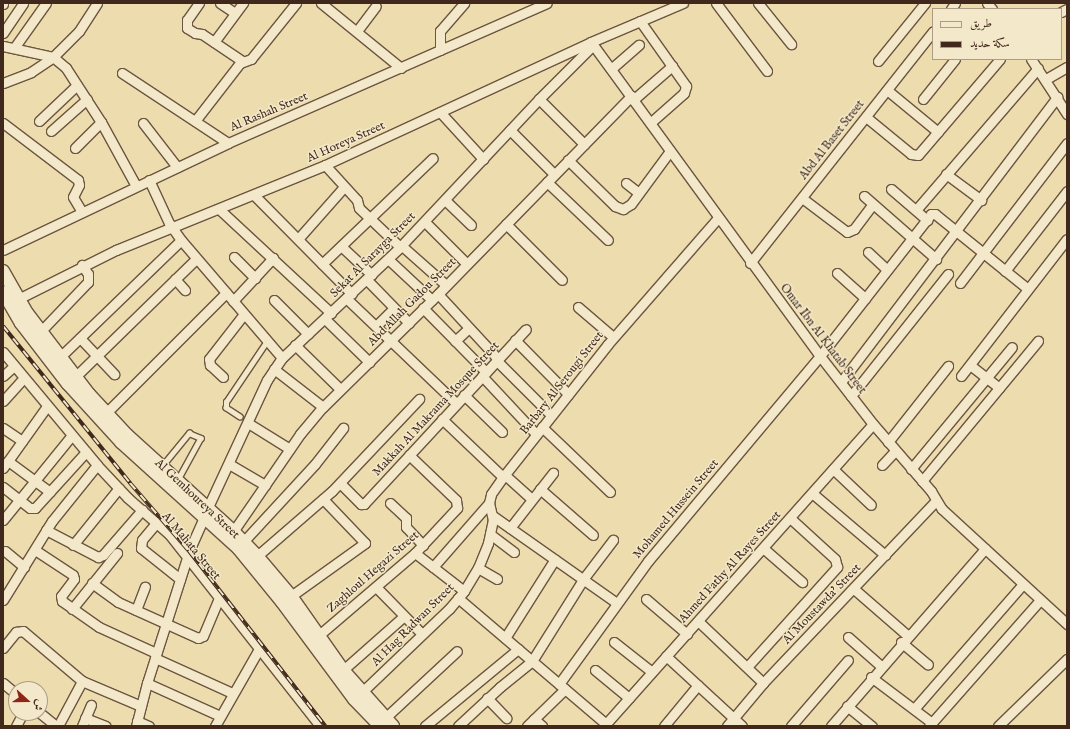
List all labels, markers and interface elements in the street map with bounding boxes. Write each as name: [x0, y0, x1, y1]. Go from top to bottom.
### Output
legend: [932, 8, 1062, 60]
text: طريق: [970, 16, 992, 31]
text: سكة حديد: [970, 36, 1010, 51]
street label: Al Rashah Street: [228, 89, 310, 135]
street label: Abd Al Baset Street: [796, 97, 868, 183]
street label: Al Horeya Street: [305, 118, 387, 166]
street label: Sekat Al Sarayga Street: [327, 209, 419, 301]
street label: Abd Allah Gadou Street: [365, 255, 459, 349]
street label: Omar Ibn Al Khatab Street: [777, 281, 869, 397]
street label: Barbary Al Serougi Street: [517, 329, 607, 437]
street label: Makkah Al Makrama Mosque Street: [370, 339, 502, 479]
street label: Al Gemhoureya Street: [152, 456, 242, 542]
street label: Mohamed Hussein Street: [630, 456, 722, 562]
street label: Ahmed Fathy Al Rayes Street: [676, 508, 784, 626]
street label: Al Mahata Street: [159, 509, 223, 583]
street label: Zaghloul Hegazi Street: [324, 528, 422, 616]
street label: Al Moustawda' Street: [780, 561, 864, 647]
street label: Al Hag Radwan Street: [369, 581, 457, 669]
north arrow: [8, 681, 48, 721]
text: ش: [30, 697, 47, 713]

